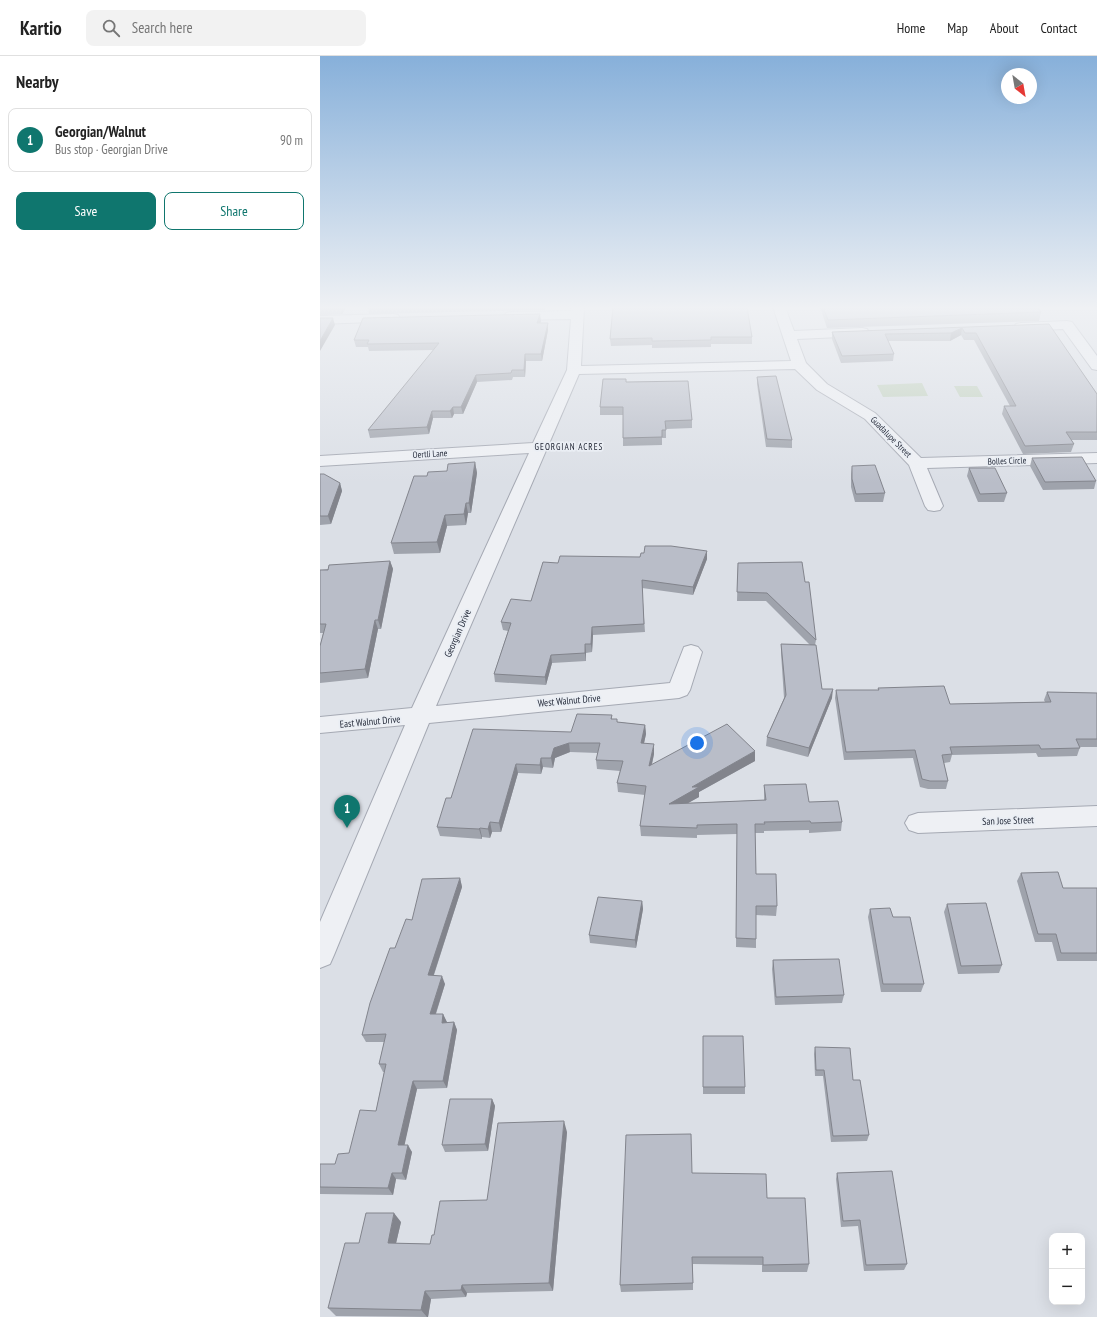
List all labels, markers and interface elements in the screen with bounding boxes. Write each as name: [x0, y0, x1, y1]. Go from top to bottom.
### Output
search box: [86, 10, 366, 46]
text: Kartio: [20, 16, 62, 40]
icon: search: [100, 17, 122, 39]
text: Search here: [132, 18, 193, 37]
text: Home: [897, 19, 925, 37]
text: Map: [947, 19, 968, 37]
text: About: [990, 19, 1019, 37]
text: Contact: [1041, 19, 1077, 37]
north arrow: [1001, 68, 1037, 104]
text: Nearby: [16, 71, 59, 93]
text: Georgian/Walnut: [55, 122, 146, 141]
text: 1: [27, 132, 33, 149]
text: 90 m: [280, 132, 303, 149]
text: Bus stop · Georgian Drive: [55, 141, 168, 158]
button: Save: [16, 192, 156, 230]
button: Share: [164, 192, 304, 230]
street label: Guadalupe Street: [869, 414, 915, 460]
district label: GEORGIAN ACRES: [535, 441, 603, 452]
street label: Oertli Lane: [412, 447, 448, 460]
street label: Bolles Circle: [988, 454, 1027, 467]
street label: Georgian Drive: [441, 607, 474, 659]
street label: West Walnut Drive: [537, 691, 601, 710]
street label: East Walnut Drive: [339, 712, 401, 731]
your location: [687, 733, 707, 753]
pin: 1: [334, 795, 360, 828]
street label: San Jose Street: [982, 813, 1034, 828]
map controls: [1049, 1233, 1085, 1305]
button: +: [1049, 1233, 1085, 1269]
button: −: [1049, 1269, 1085, 1305]

